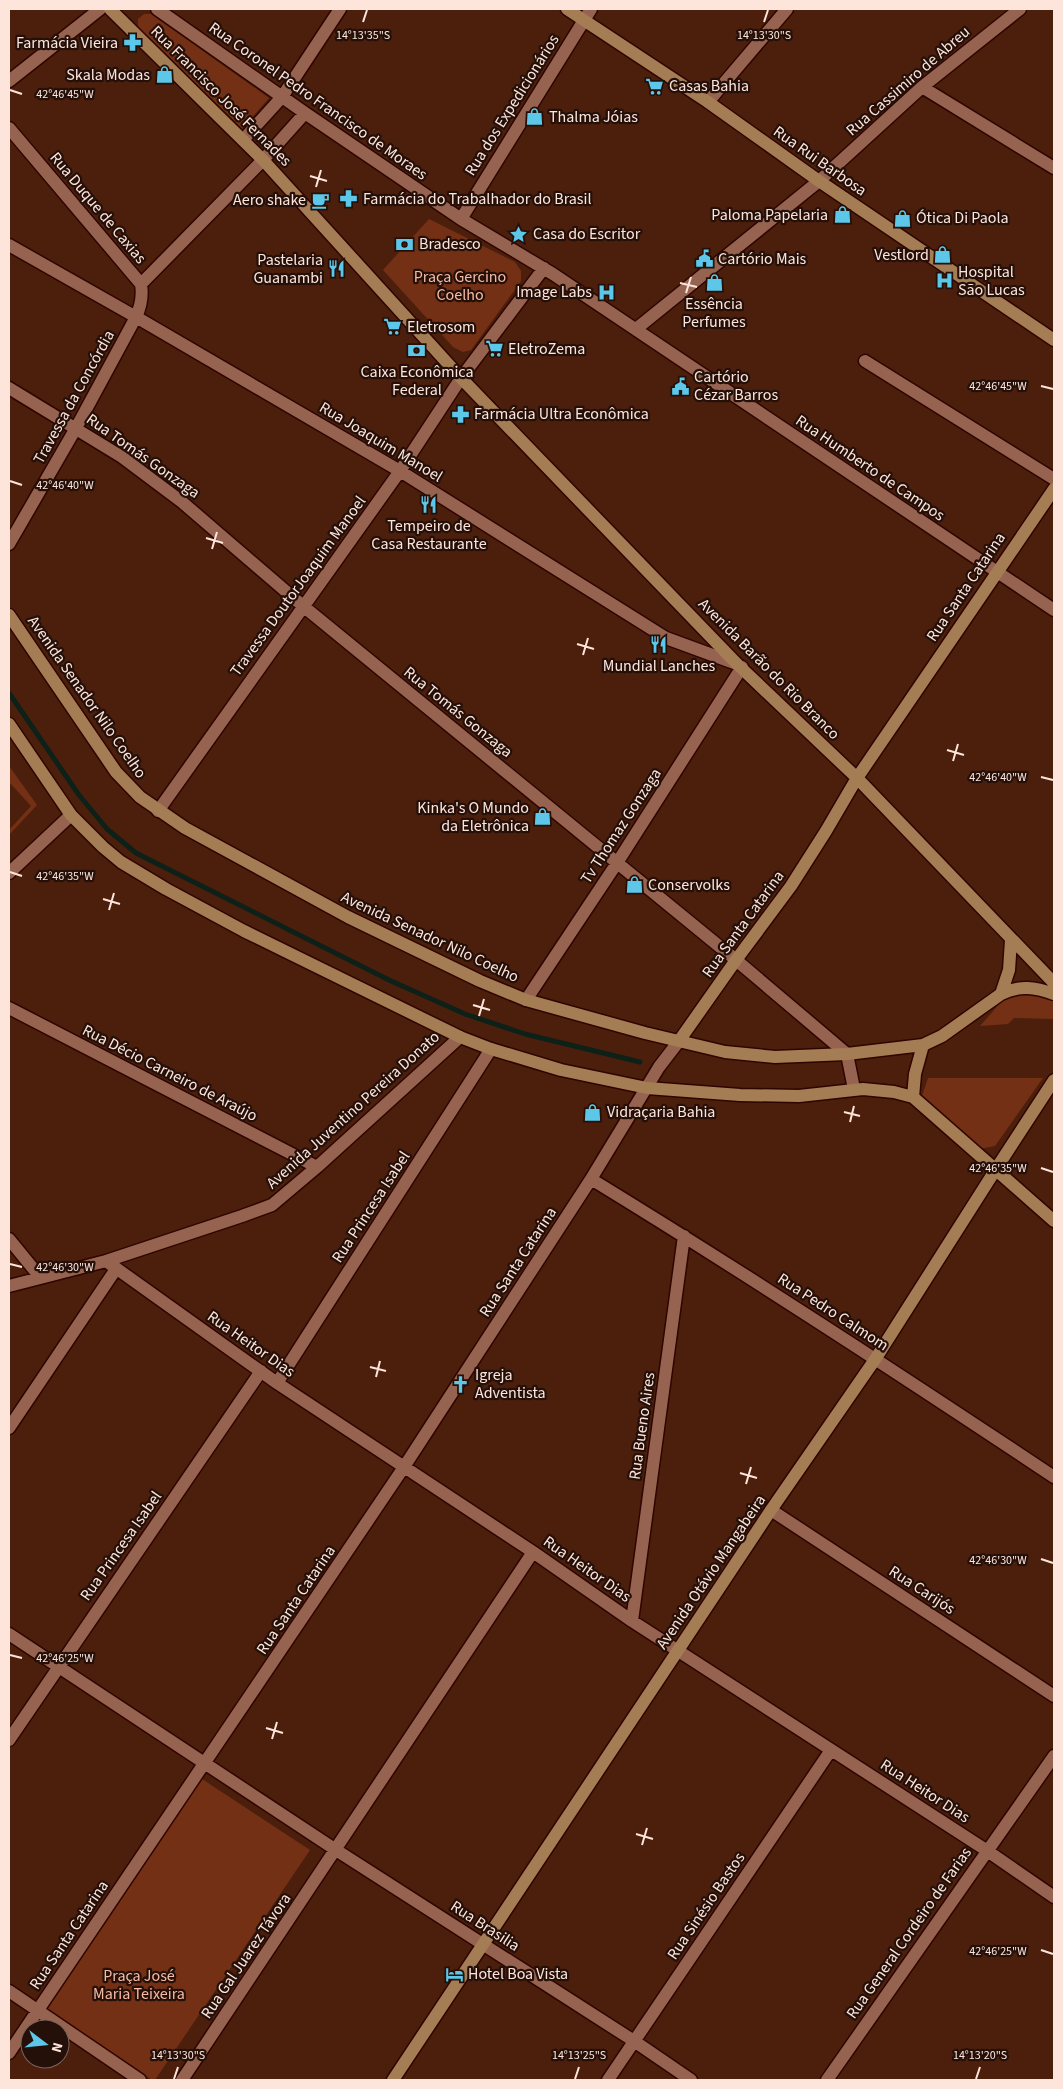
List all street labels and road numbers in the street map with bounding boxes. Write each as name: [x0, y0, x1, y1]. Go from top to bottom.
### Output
street label: Rua Coronel Pedro Francisco de Moraes: [204, 17, 432, 185]
street label: Rua Francisco José Fernades: [146, 21, 297, 172]
street label: Rua Cassimiro de Abreu: [841, 21, 975, 141]
street label: Rua dos Expedicionários: [460, 30, 565, 180]
street label: Rua Rui Barbosa: [769, 121, 871, 201]
street label: Rua Duque de Caxias: [45, 148, 151, 269]
street label: Travessa da Concórdia: [28, 326, 120, 468]
street label: Rua Joaquim Manoel: [315, 396, 447, 488]
street label: Rua Tomás Gonzaga: [82, 409, 204, 503]
street label: Rua Humberto de Campos: [791, 410, 949, 526]
street label: Travessa DoutorJoaquim Manoel: [225, 491, 371, 681]
street label: Rua Santa Catarina: [921, 528, 1011, 646]
street label: Avenida Barão do Rio Branco: [693, 593, 845, 745]
street label: Avenida Senador Nilo Coelho: [22, 611, 152, 783]
street label: Rua Tomás Gonzaga: [399, 661, 517, 763]
street label: Tv Thomaz Gonzaga: [575, 764, 667, 888]
street label: Rua Santa Catarina: [697, 866, 789, 982]
street label: Avenida Senador Nilo Coelho: [338, 886, 522, 988]
street label: Rua Décio Carneiro de Araújo: [79, 1019, 261, 1127]
street label: Avenida Juventino Pereira Donato: [261, 1026, 445, 1194]
street label: Rua Princesa Isabel: [327, 1147, 415, 1267]
street label: Rua Santa Catarina: [474, 1203, 562, 1321]
street label: Rua Pedro Calmom: [773, 1268, 893, 1356]
street label: Rua Heitor Dias: [203, 1306, 300, 1383]
street label: Rua Bueno Aires: [624, 1371, 660, 1481]
street label: Rua Princesa Isabel: [75, 1487, 167, 1605]
street label: Avenida Otávio Mangabeira: [651, 1490, 771, 1654]
street label: Rua Heitor Dias: [539, 1531, 636, 1608]
street label: Rua Santa Catarina: [251, 1541, 341, 1659]
street label: Rua Carijós: [885, 1560, 960, 1620]
street label: Rua Heitor Dias: [876, 1754, 974, 1828]
street label: Rua General Cordeiro de Farias: [841, 1842, 977, 2023]
street label: Rua Sinésio Bastos: [662, 1848, 750, 1964]
street label: Rua Santa Catarina: [24, 1876, 114, 1994]
street label: Rua Gal Juarez Távora: [196, 1889, 296, 2023]
street label: Rua Brasilia: [446, 1895, 524, 1957]

